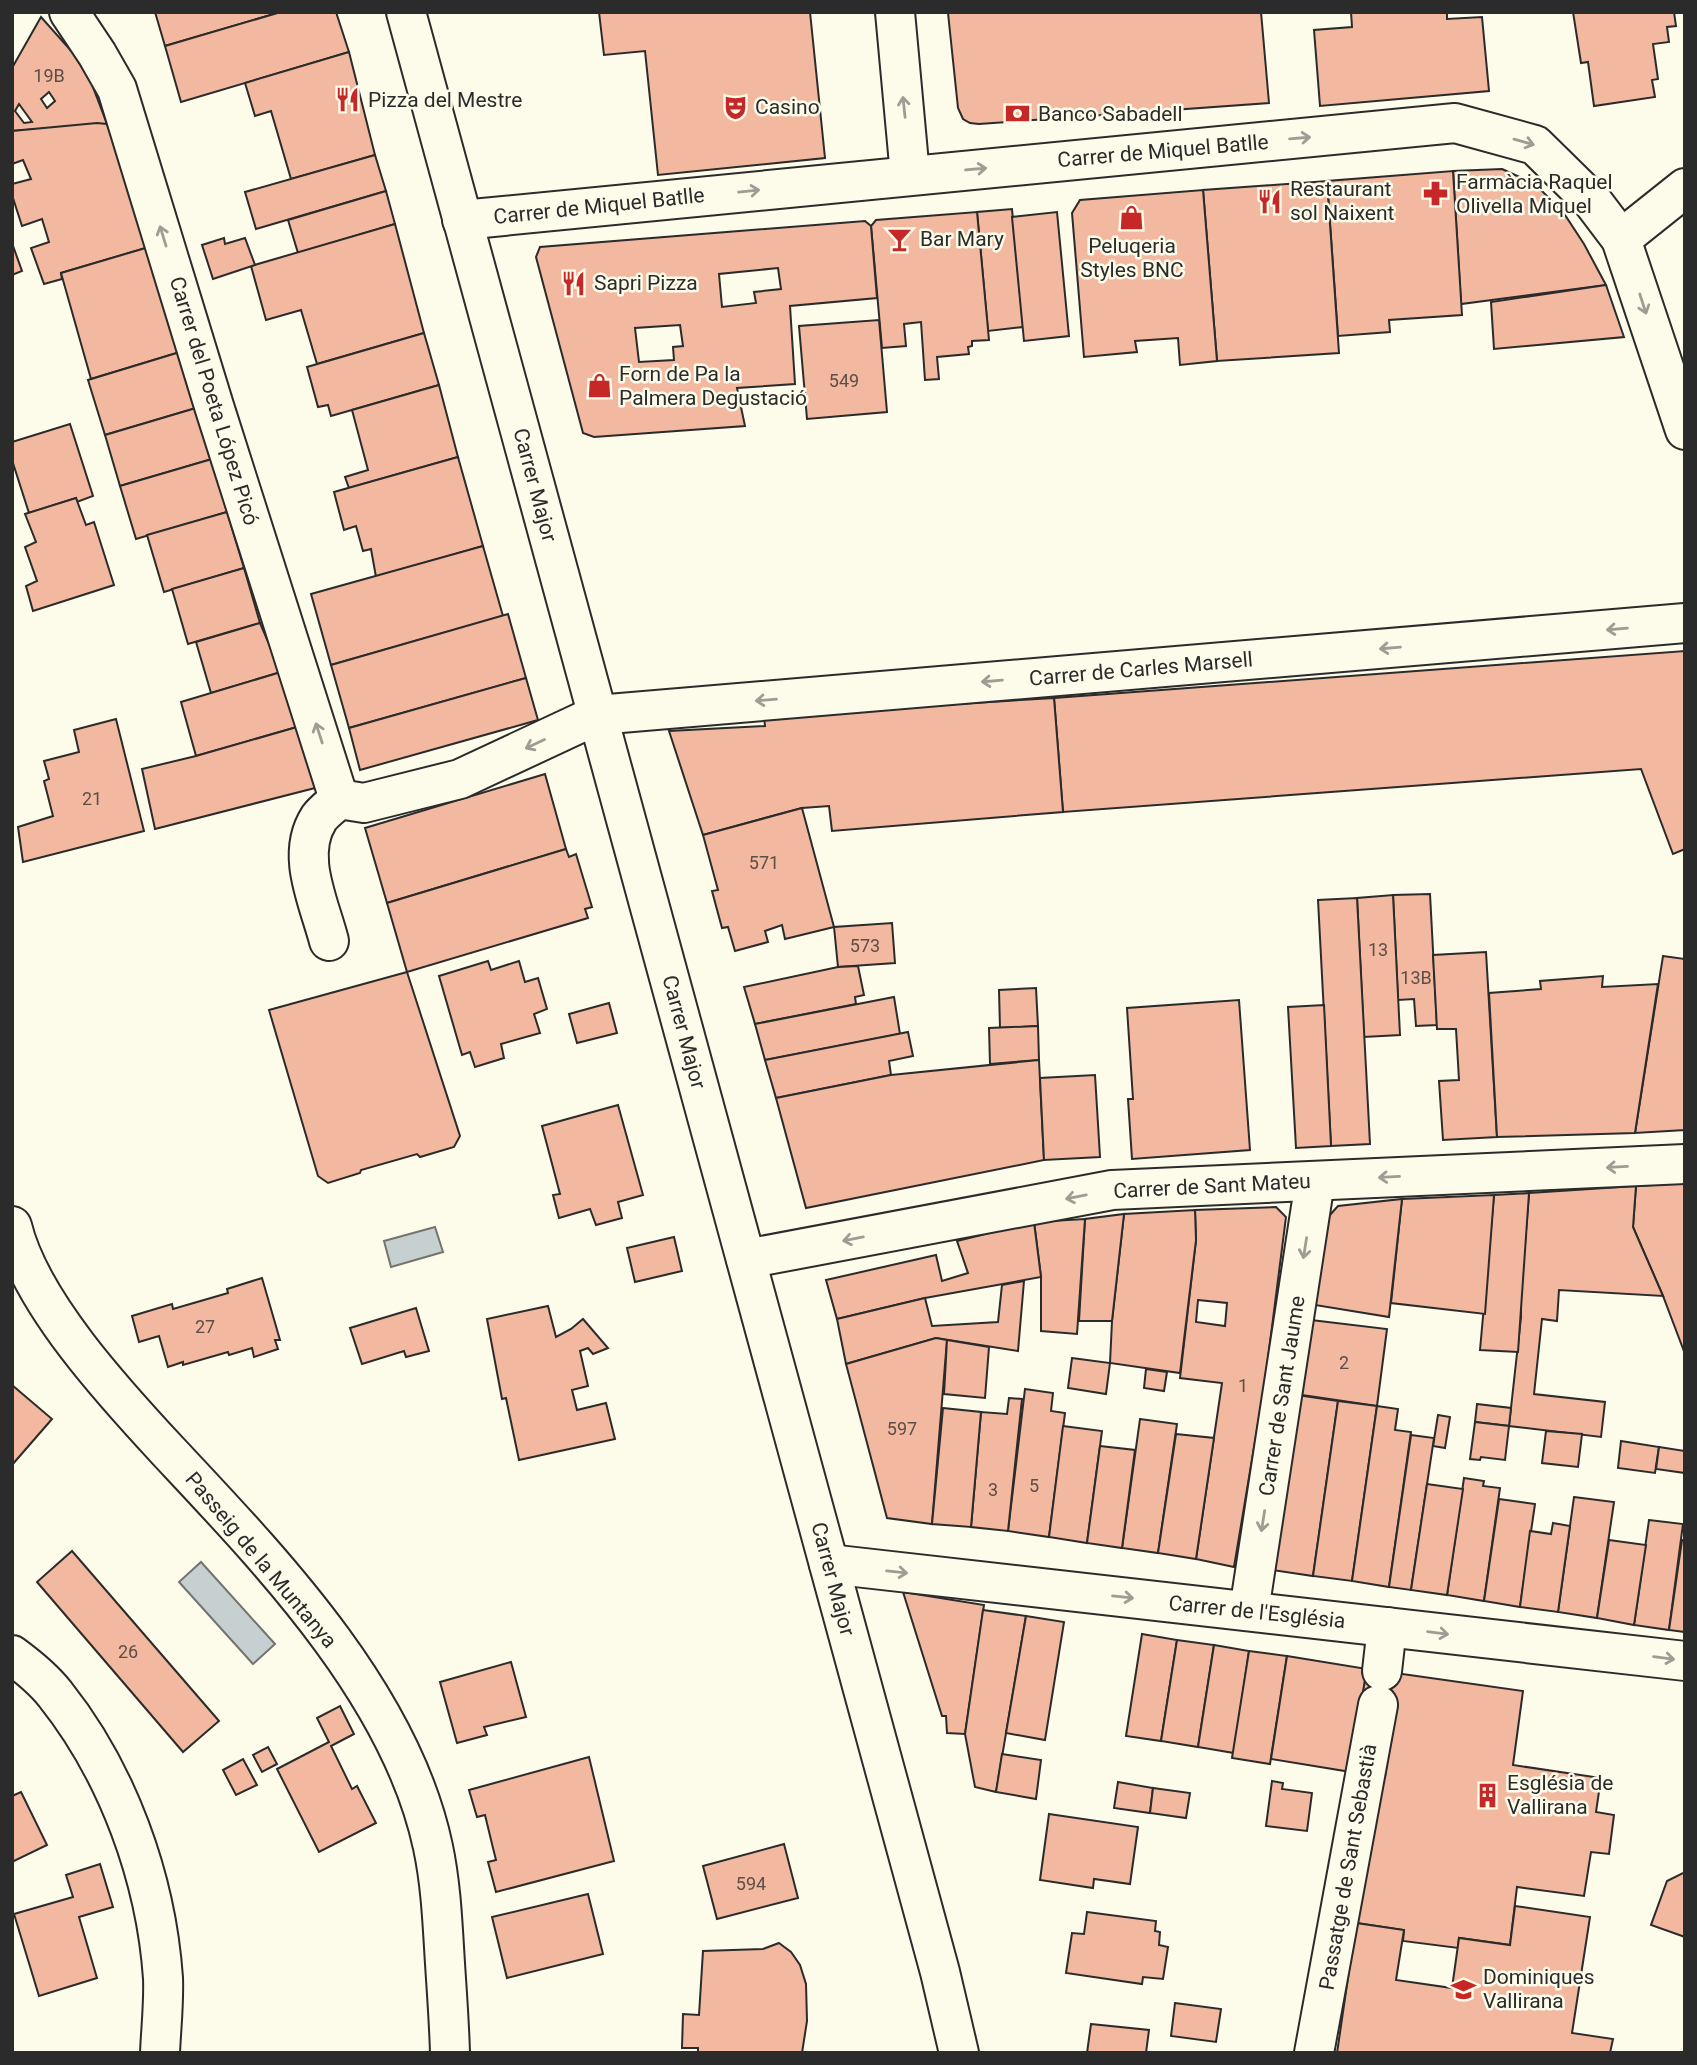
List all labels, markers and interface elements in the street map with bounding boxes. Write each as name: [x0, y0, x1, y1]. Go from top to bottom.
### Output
house number: 19B: [33, 65, 65, 86]
restaurant icon: Pizza del Mestre: [334, 86, 362, 114]
place label: Pizza del Mestre: [368, 88, 522, 112]
theatre icon: Casino: [721, 93, 749, 121]
place label: Casino: [755, 95, 820, 119]
one-way arrow: [897, 96, 910, 119]
bank icon: Banco Sabadell: [1004, 100, 1032, 128]
place label: Banco Sabadell: [1038, 102, 1183, 126]
street label: Carrer de Miquel Batlle: [1056, 130, 1270, 172]
one-way arrow: [1288, 131, 1311, 144]
one-way arrow: [1513, 137, 1535, 150]
one-way arrow: [964, 162, 987, 175]
place label: Farmàcia Raquel Olivella Miquel: [1456, 170, 1613, 218]
place label: Restaurant sol Naixent: [1290, 177, 1395, 225]
pharmacy icon: Farmàcia Raquel Olivella Miquel: [1422, 180, 1450, 208]
street label: Carrer de Miquel Batlle: [492, 183, 706, 229]
one-way arrow: [738, 184, 760, 197]
restaurant icon: Restaurant sol Naixent: [1256, 187, 1284, 215]
shop icon: Peluqeria Styles BNC: [1118, 203, 1146, 231]
one-way arrow: [155, 225, 168, 247]
bar icon: Bar Mary: [886, 225, 914, 253]
place label: Bar Mary: [920, 227, 1004, 251]
place label: Peluqeria Styles BNC: [1080, 234, 1184, 282]
restaurant icon: Sapri Pizza: [560, 269, 588, 297]
place label: Sapri Pizza: [594, 271, 698, 295]
street label: Carrer del Poeta López Picó: [165, 274, 263, 528]
one-way arrow: [1637, 293, 1650, 315]
place label: Forn de Pa la Palmera Degustació: [619, 362, 807, 410]
house number: 549: [829, 370, 859, 391]
shop icon: Forn de Pa la Palmera Degustació: [585, 372, 613, 400]
street label: Carrer Major: [508, 426, 562, 544]
one-way arrow: [1606, 623, 1629, 636]
one-way arrow: [1379, 642, 1402, 655]
street label: Carrer de Carles Marsell: [1028, 647, 1254, 691]
one-way arrow: [982, 675, 1004, 688]
one-way arrow: [755, 694, 778, 707]
one-way arrow: [311, 723, 324, 745]
one-way arrow: [525, 737, 546, 751]
house number: 21: [82, 788, 102, 809]
house number: 571: [749, 852, 779, 873]
house number: 573: [850, 935, 880, 956]
house number: 13: [1368, 939, 1388, 960]
house number: 13B: [1400, 967, 1432, 988]
street label: Carrer Major: [657, 973, 711, 1091]
one-way arrow: [1605, 1161, 1628, 1174]
street label: Carrer de Sant Mateu: [1113, 1169, 1311, 1203]
one-way arrow: [1378, 1171, 1401, 1184]
one-way arrow: [1065, 1190, 1088, 1204]
one-way arrow: [842, 1233, 865, 1246]
one-way arrow: [1298, 1236, 1311, 1259]
street label: Carrer de Sant Jaume: [1254, 1294, 1310, 1498]
house number: 27: [195, 1316, 215, 1337]
house number: 2: [1339, 1352, 1349, 1373]
house number: 1: [1238, 1375, 1248, 1396]
house number: 597: [887, 1418, 917, 1439]
street label: Passeig de la Muntanya: [180, 1467, 342, 1653]
house number: 5: [1029, 1475, 1039, 1496]
house number: 3: [988, 1479, 998, 1500]
one-way arrow: [1256, 1509, 1269, 1532]
street label: Carrer Major: [806, 1520, 860, 1638]
one-way arrow: [885, 1566, 908, 1579]
one-way arrow: [1111, 1591, 1134, 1604]
street label: Carrer de l'Església: [1167, 1591, 1347, 1633]
one-way arrow: [1426, 1626, 1449, 1639]
house number: 26: [118, 1641, 138, 1662]
one-way arrow: [1653, 1652, 1675, 1665]
street label: Passatge de Sant Sebastià: [1315, 1742, 1381, 1992]
place label: Església de Vallirana: [1507, 1771, 1613, 1819]
building icon: Església de Vallirana: [1473, 1781, 1501, 1809]
house number: 594: [736, 1873, 766, 1894]
place label: Dominiques Vallirana: [1483, 1965, 1594, 2013]
school or university icon: Dominiques Vallirana: [1449, 1975, 1477, 2003]

